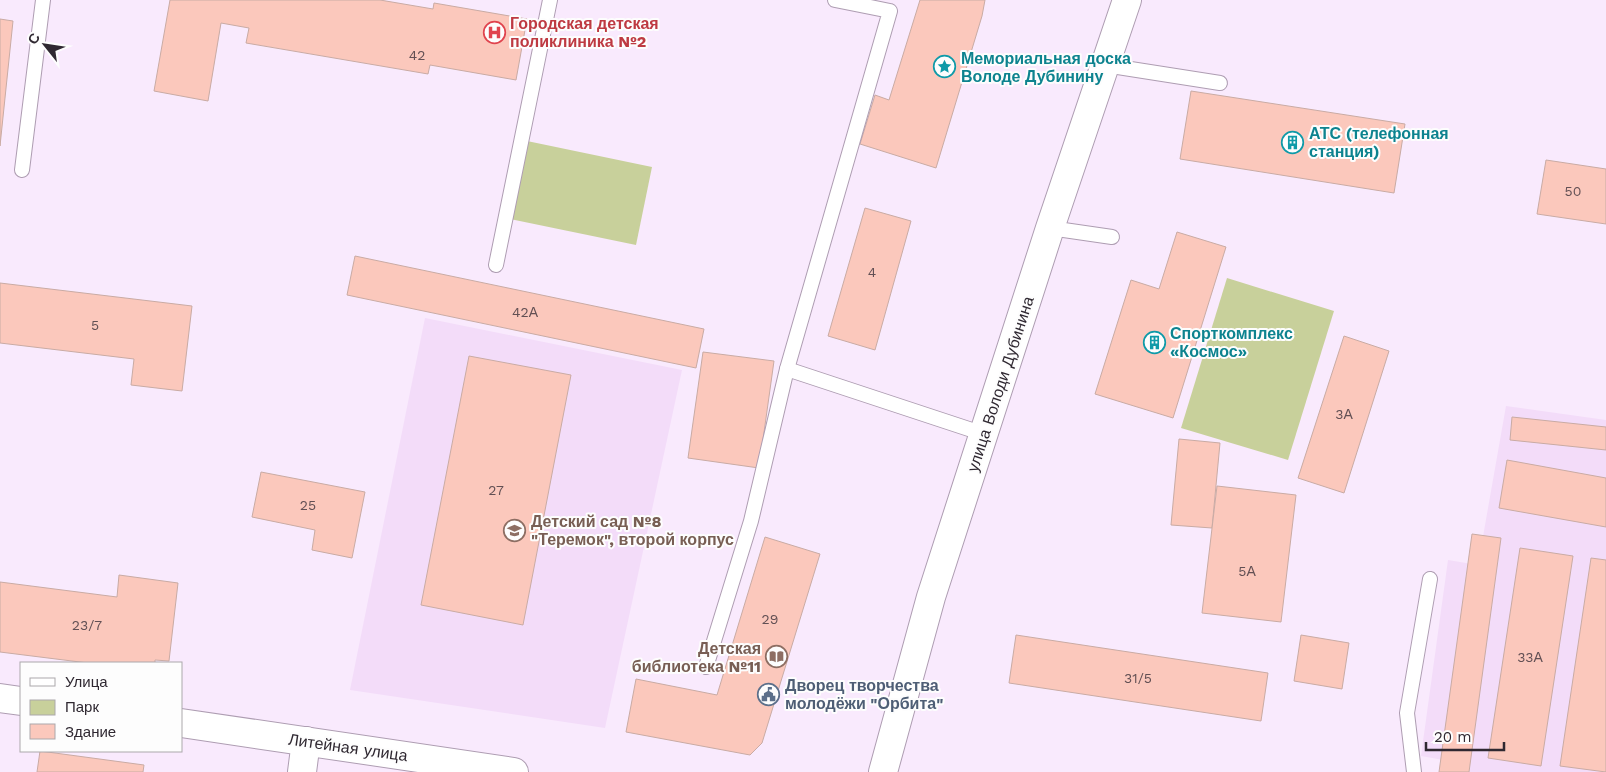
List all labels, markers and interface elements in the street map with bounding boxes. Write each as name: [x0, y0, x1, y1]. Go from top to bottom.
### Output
place label: Городская детская поликлиника №2: [510, 14, 659, 51]
north arrow: [20, 20, 70, 70]
hospital icon: Городская детская поликлиника №2: [482, 20, 506, 44]
text: С: [24, 30, 43, 47]
house number: 42: [409, 47, 425, 63]
place label: Мемориальная доска Володе Дубинину: [961, 49, 1131, 86]
place icon: Мемориальная доска Володе Дубинину: [933, 55, 957, 79]
place label: АТС (телефонная станция): [1309, 124, 1449, 161]
building icon: АТС (телефонная станция): [1281, 130, 1305, 154]
house number: 50: [1565, 183, 1581, 199]
house number: 4: [868, 264, 876, 280]
street label: улица Володи Дубинина: [963, 294, 1038, 474]
house number: 42А: [512, 304, 539, 320]
house number: 5: [91, 317, 99, 333]
place label: Спорткомплекс «Космос»: [1170, 324, 1293, 361]
building icon: Спорткомплекс «Космос»: [1142, 330, 1166, 354]
house number: 3А: [1335, 406, 1353, 422]
house number: 27: [488, 482, 504, 498]
house number: 25: [300, 497, 316, 513]
place label: Детский сад №8 "Теремок", второй корпус: [531, 512, 734, 549]
school or university icon: Детский сад №8 "Теремок", второй корпус: [503, 518, 527, 542]
house number: 5А: [1238, 563, 1256, 579]
house number: 29: [762, 611, 778, 627]
house number: 23/7: [72, 617, 102, 633]
place label: Детская библиотека №11: [632, 639, 761, 676]
library icon: Детская библиотека №11: [765, 645, 789, 669]
house number: 33А: [1517, 649, 1543, 665]
legend: [20, 662, 182, 752]
house number: 31/5: [1124, 670, 1152, 686]
text: Улица: [65, 673, 108, 691]
place label: Дворец творчества молодёжи "Орбита": [785, 676, 943, 713]
public building icon: Дворец творчества молодёжи "Орбита": [757, 682, 781, 706]
text: Парк: [65, 698, 99, 716]
scale bar: [1426, 720, 1504, 752]
text: Здание: [65, 723, 116, 741]
text: 20 m: [1434, 728, 1472, 746]
street label: Литейная улица: [287, 730, 409, 765]

